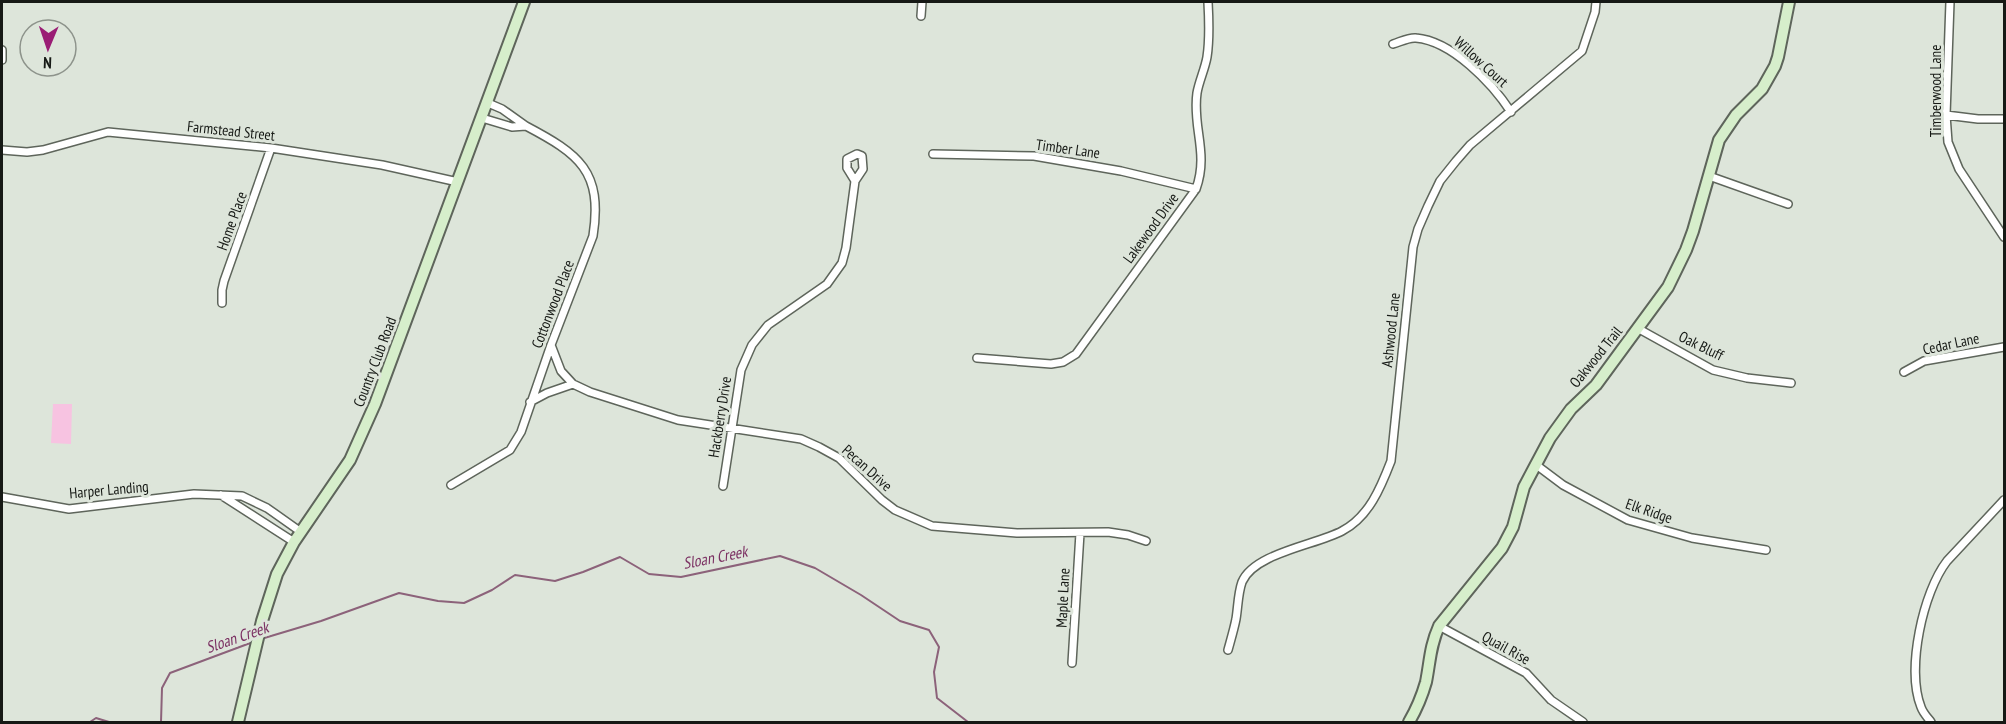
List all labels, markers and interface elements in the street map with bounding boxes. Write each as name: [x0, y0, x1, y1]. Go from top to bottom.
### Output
north arrow: [18, 18, 78, 78]
street label: Willow Court: [1450, 32, 1512, 91]
street label: Timberwood Lane: [1926, 45, 1945, 137]
text: N: [43, 53, 52, 73]
street label: Farmstead Street: [186, 116, 276, 145]
street label: Timber Lane: [1035, 135, 1101, 162]
street label: Home Place: [212, 189, 251, 253]
street label: Lakewood Drive: [1119, 189, 1182, 267]
street label: Cottonwood Place: [527, 257, 578, 351]
street label: Ashwood Lane: [1377, 292, 1404, 368]
street label: Country Club Road: [349, 314, 400, 409]
street label: Oakwood Trail: [1565, 322, 1626, 391]
street label: Oak Bluff: [1676, 327, 1728, 365]
street label: Cedar Lane: [1921, 328, 1981, 359]
street label: Hackberry Drive: [704, 375, 735, 459]
street label: Pecan Drive: [838, 440, 896, 495]
street label: Harper Landing: [68, 477, 149, 502]
street label: Elk Ridge: [1623, 494, 1675, 527]
water label: Sloan Creek: [681, 541, 751, 573]
street label: Maple Lane: [1051, 568, 1074, 628]
water label: Sloan Creek: [203, 616, 273, 657]
street label: Quail Rise: [1479, 627, 1534, 669]

